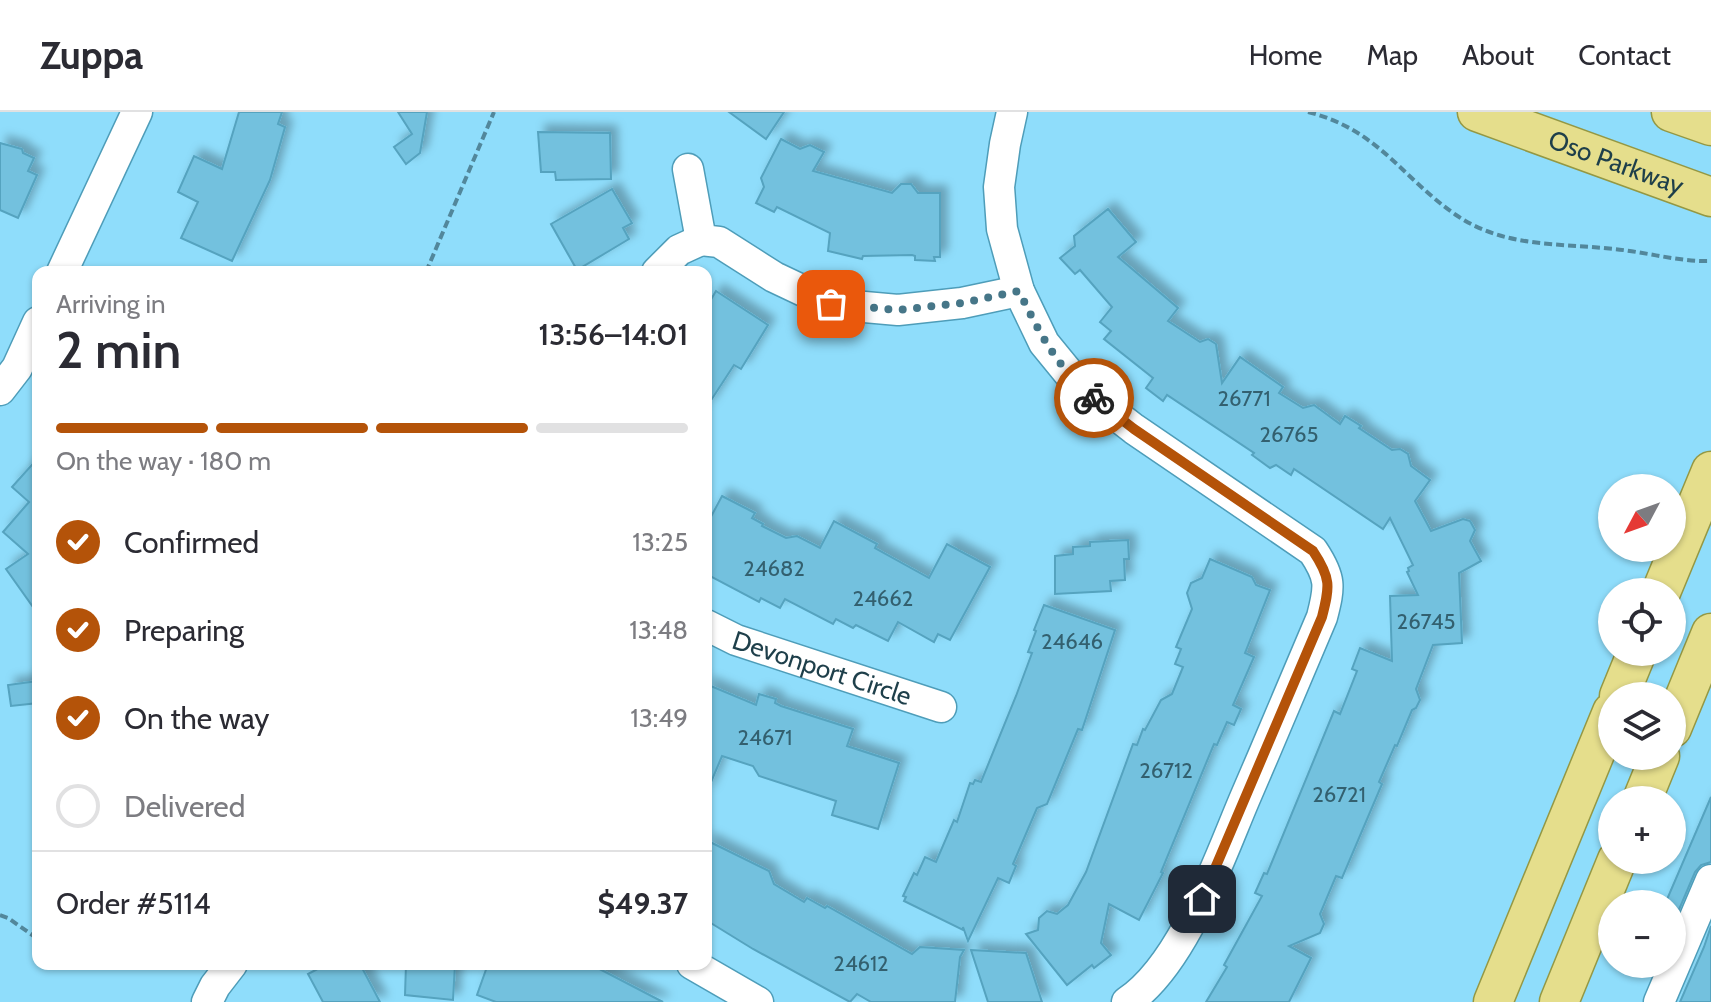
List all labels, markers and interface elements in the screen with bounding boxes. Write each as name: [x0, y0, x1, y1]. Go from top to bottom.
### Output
text: Zuppa: [40, 32, 143, 79]
text: Home: [1249, 38, 1322, 72]
text: Map: [1366, 38, 1418, 72]
text: About: [1462, 38, 1534, 72]
text: Contact: [1578, 38, 1671, 72]
street label: Oso Parkway: [1544, 123, 1688, 202]
pin: [797, 270, 865, 338]
icon: bag: [809, 282, 853, 326]
text: Arriving in: [56, 288, 166, 320]
text: 13:56–14:01: [539, 316, 688, 353]
text: 2 min: [56, 318, 181, 381]
courier: [1054, 358, 1134, 438]
icon: bike: [1072, 376, 1116, 420]
house number: 26771: [1217, 385, 1271, 412]
house number: 26765: [1260, 421, 1318, 448]
text: On the way · 180 m: [56, 445, 271, 477]
north arrow: [1598, 474, 1686, 562]
map controls: [1598, 474, 1686, 978]
icon: check: [56, 520, 100, 564]
text: Confirmed: [124, 524, 259, 561]
text: 13:25: [632, 526, 688, 558]
house number: 24682: [743, 555, 805, 582]
button: locate: [1598, 578, 1686, 666]
house number: 24662: [853, 585, 913, 612]
icon: check: [56, 608, 100, 652]
house number: 26745: [1397, 608, 1455, 635]
text: Preparing: [124, 612, 244, 649]
text: 13:48: [629, 614, 688, 646]
street label: Devonport Circle: [728, 624, 916, 712]
house number: 24646: [1041, 628, 1103, 655]
button: layers: [1598, 682, 1686, 770]
icon: check: [56, 696, 100, 740]
text: On the way: [124, 700, 269, 737]
text: 13:49: [630, 702, 688, 734]
house number: 24671: [738, 724, 792, 751]
house number: 26712: [1139, 757, 1193, 784]
house number: 26721: [1312, 781, 1366, 808]
button: +: [1598, 786, 1686, 874]
text: Delivered: [124, 788, 245, 825]
pin: [1168, 865, 1236, 933]
icon: home: [1180, 877, 1224, 921]
text: Order #5114: [56, 885, 210, 922]
text: $49.37: [597, 885, 688, 922]
button: −: [1598, 890, 1686, 978]
house number: 24612: [833, 950, 889, 977]

